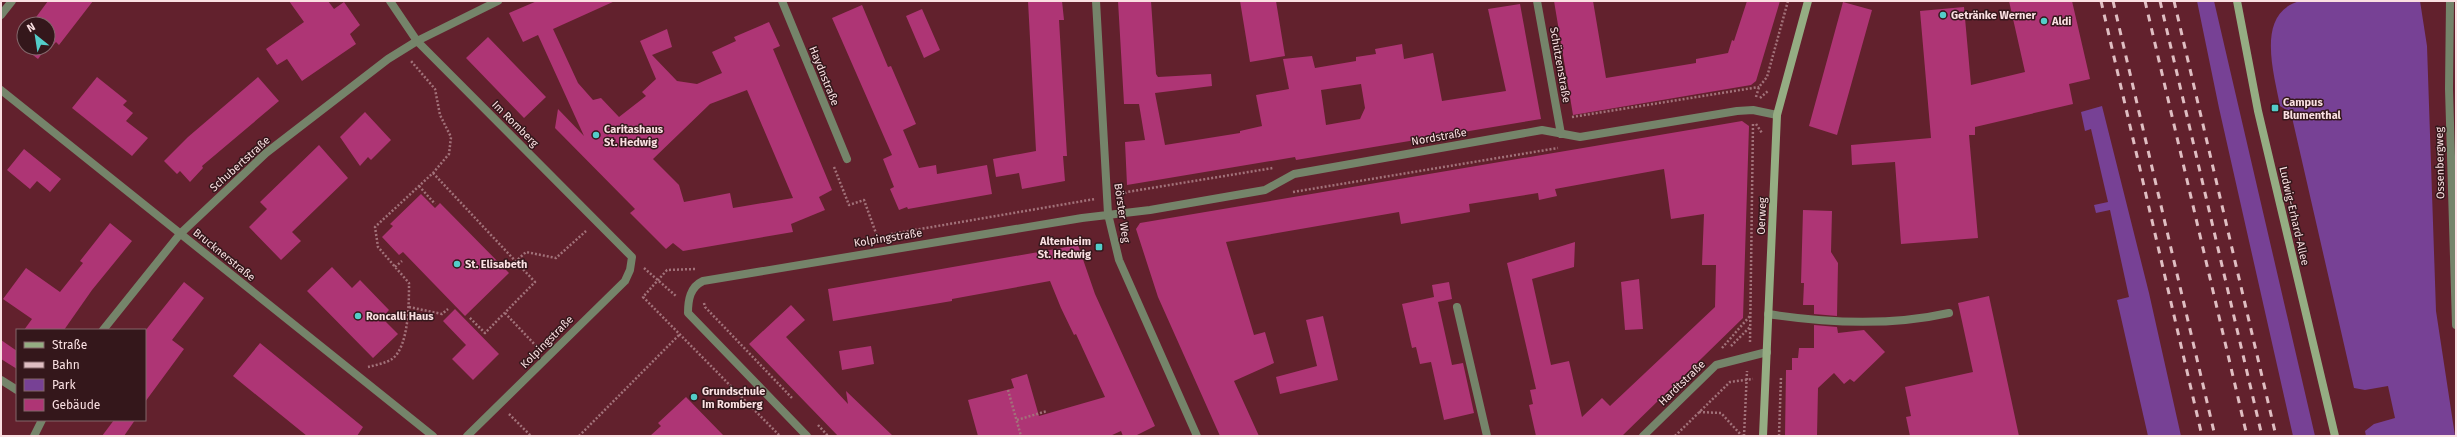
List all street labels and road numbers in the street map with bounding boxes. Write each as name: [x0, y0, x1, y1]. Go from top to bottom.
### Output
street label: Schützenstraße: [1547, 26, 1573, 104]
street label: Haydnstraße: [806, 44, 842, 108]
street label: Im Romberg: [489, 98, 541, 150]
street label: Nordstraße: [1410, 126, 1468, 148]
street label: Ossenbergweg: [2433, 127, 2447, 199]
street label: Schubertstraße: [207, 134, 273, 194]
street label: Ludwig-Erhard-Allee: [2276, 165, 2312, 267]
street label: Börster Weg: [1111, 182, 1133, 244]
street label: Oerweg: [1755, 197, 1769, 235]
street label: Brucknerstraße: [190, 226, 258, 284]
street label: Kolpingstraße: [853, 226, 923, 250]
street label: Kolpingstraße: [518, 313, 576, 371]
street label: Hardtstraße: [1656, 358, 1708, 408]

